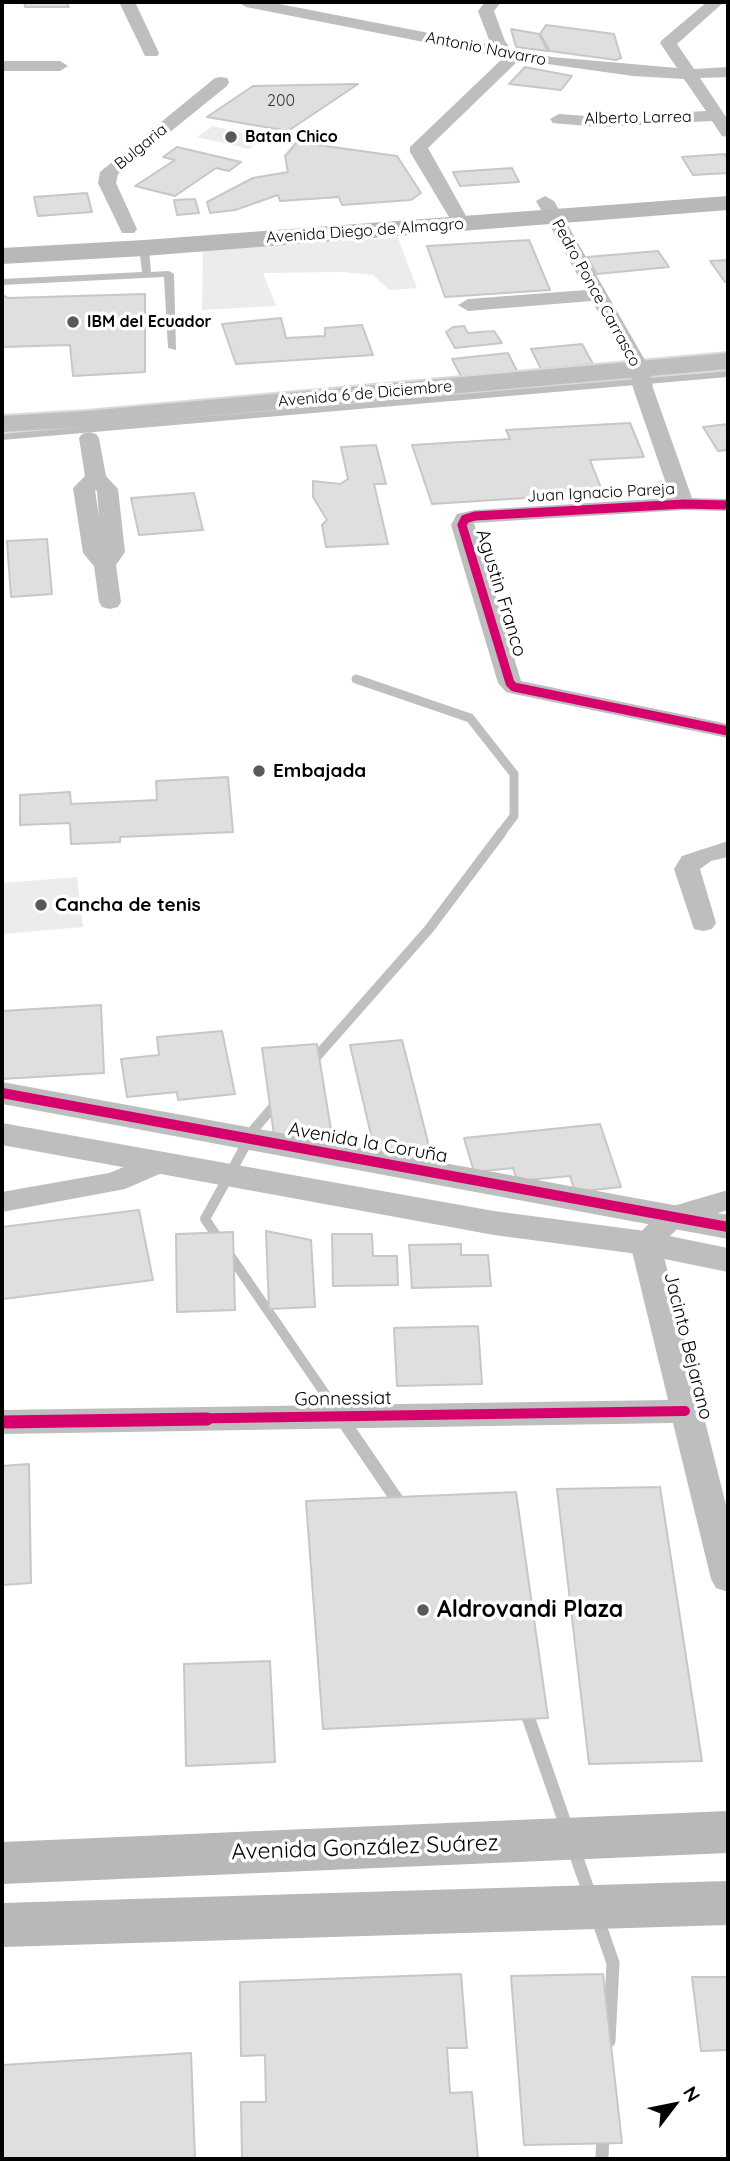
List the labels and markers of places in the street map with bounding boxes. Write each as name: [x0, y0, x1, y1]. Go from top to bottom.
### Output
place label: Batan Chico: [245, 127, 338, 147]
marker: Batan Chico: [223, 129, 239, 145]
place label: IBM del Ecuador: [87, 312, 212, 332]
marker: IBM del Ecuador: [65, 314, 81, 330]
place label: Embajada: [273, 760, 366, 782]
marker: Embajada: [251, 763, 267, 779]
place label: Cancha de tenis: [55, 894, 201, 916]
marker: Cancha de tenis: [33, 897, 49, 913]
place label: Aldrovandi Plaza: [437, 1596, 623, 1624]
marker: Aldrovandi Plaza: [415, 1602, 431, 1618]

